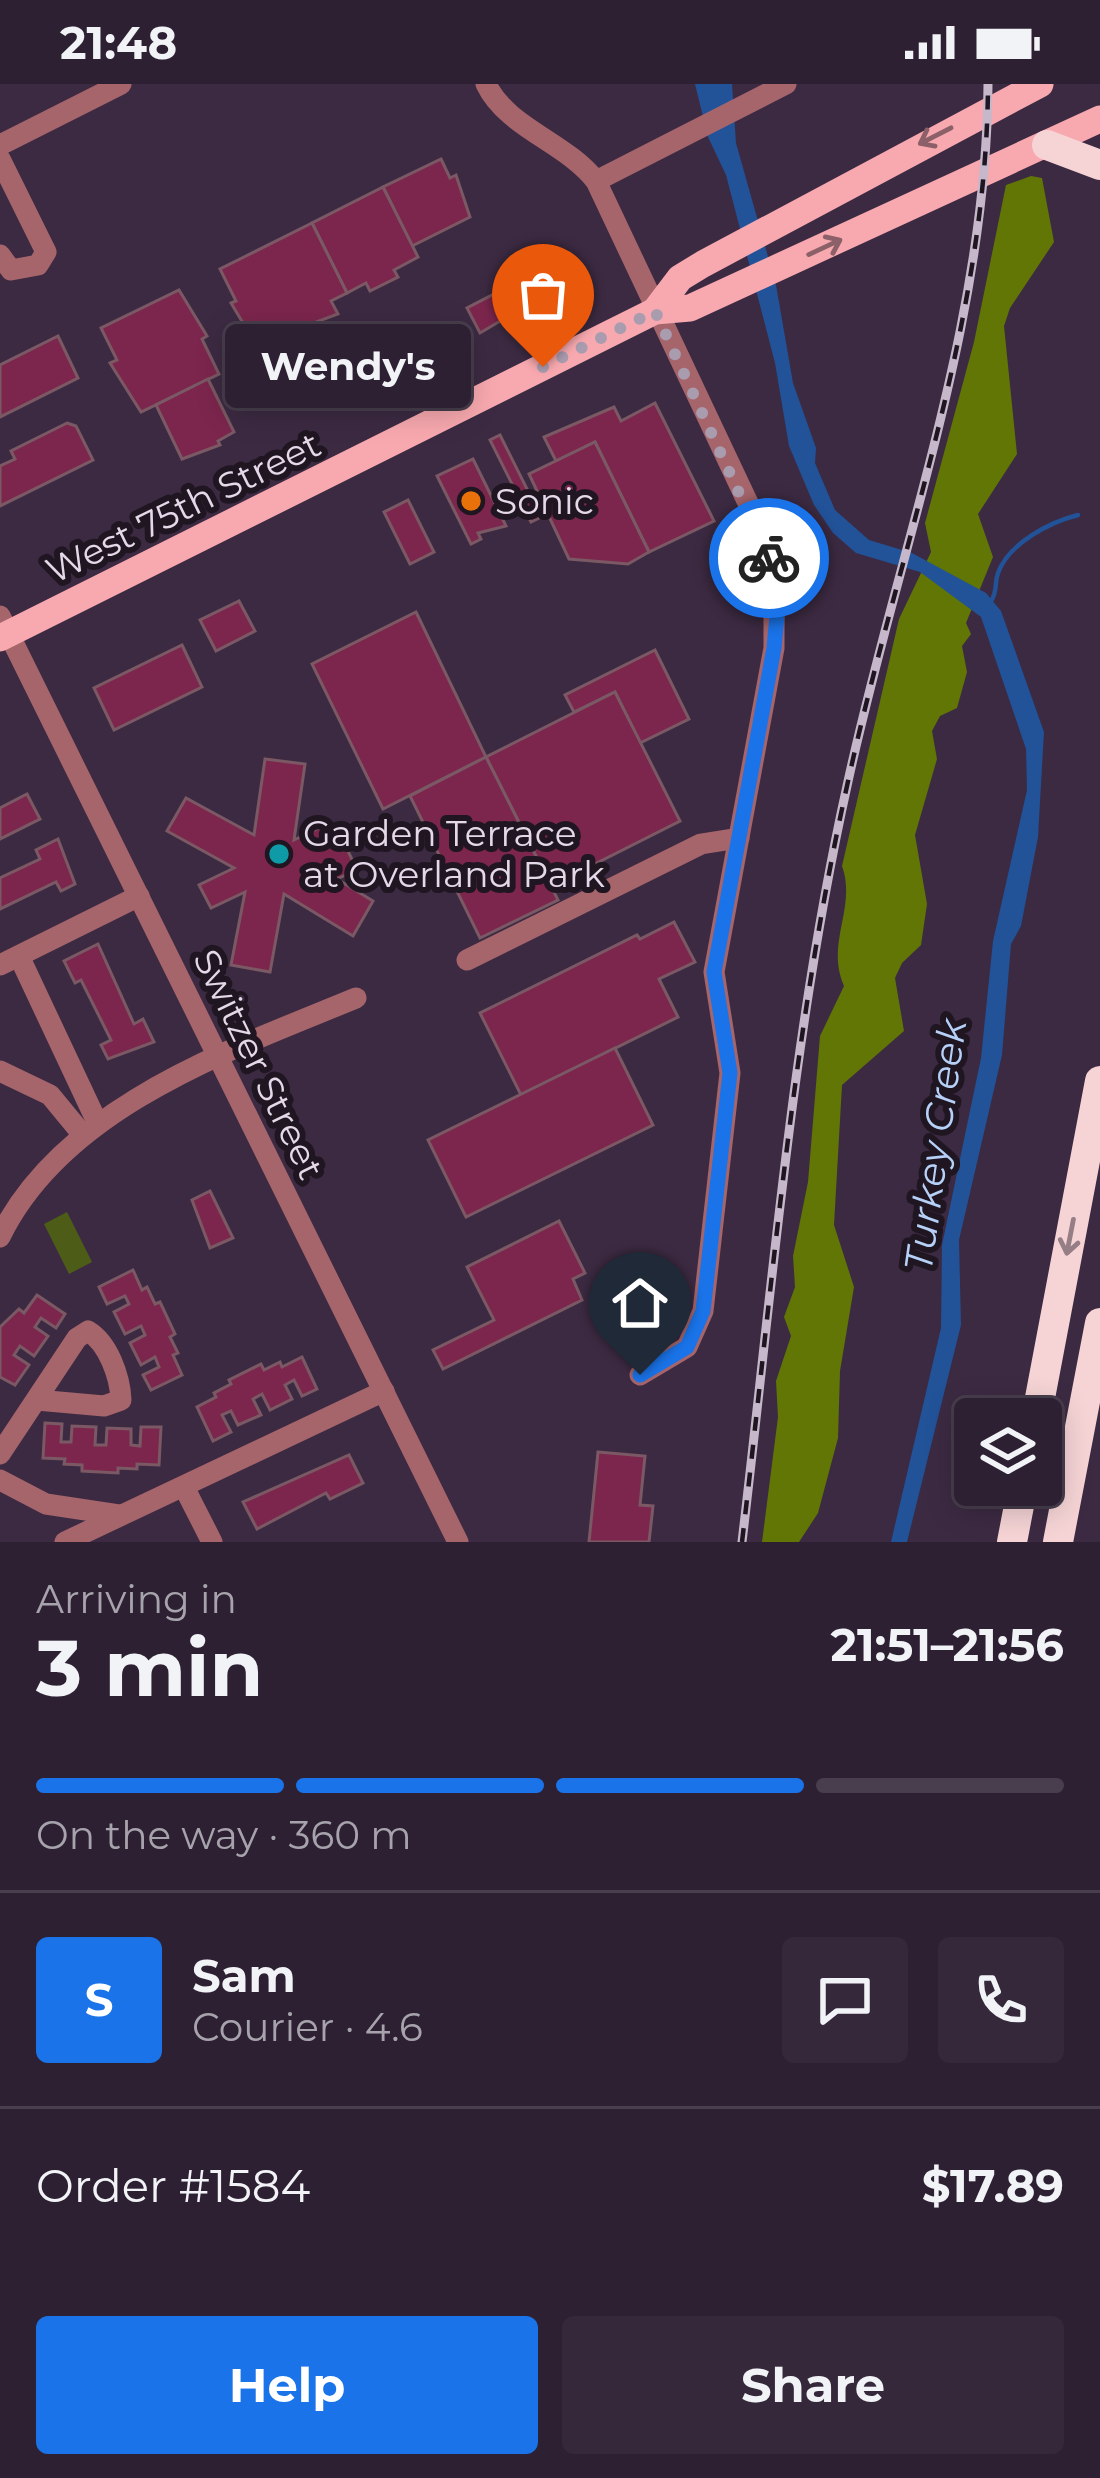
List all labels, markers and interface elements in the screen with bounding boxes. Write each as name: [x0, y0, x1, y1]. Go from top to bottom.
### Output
text: 21:48: [60, 15, 177, 70]
one-way arrow: [919, 125, 954, 148]
one-way arrow: [806, 235, 842, 257]
pin: [492, 244, 594, 367]
icon: bag: [510, 262, 576, 328]
callout: Wendy's: [225, 325, 471, 409]
text: Wendy's: [261, 342, 435, 390]
street label: West 75th Street: [39, 422, 327, 592]
place label: Sonic: [495, 479, 594, 523]
marker: Sonic: [458, 488, 484, 514]
courier: [709, 498, 829, 618]
icon: bike: [736, 525, 802, 591]
place label: Garden Terrace at Overland Park: [303, 811, 605, 896]
marker: Garden Terrace at Overland Park: [266, 841, 292, 867]
street label: Switzer Street: [184, 942, 334, 1186]
water label: Turkey Creek: [894, 1014, 977, 1274]
one-way arrow: [1058, 1217, 1080, 1256]
pin: [589, 1252, 691, 1375]
icon: home: [607, 1270, 673, 1336]
map controls: [954, 1398, 1062, 1506]
button: layers: [954, 1398, 1062, 1506]
text: Arriving in: [36, 1575, 237, 1623]
text: 21:51–21:56: [830, 1617, 1064, 1672]
text: 3 min: [36, 1620, 263, 1716]
text: On the way · 360 m: [36, 1811, 412, 1859]
button: chat: [782, 1937, 908, 2063]
button: phone: [938, 1937, 1064, 2063]
text: Sam: [192, 1948, 296, 2003]
text: S: [85, 1972, 113, 2027]
text: Courier · 4.6: [192, 2003, 423, 2051]
text: Order #1584: [36, 2158, 310, 2213]
text: $17.89: [922, 2158, 1064, 2213]
button: Help: [36, 2316, 538, 2454]
button: Share: [562, 2316, 1064, 2454]

